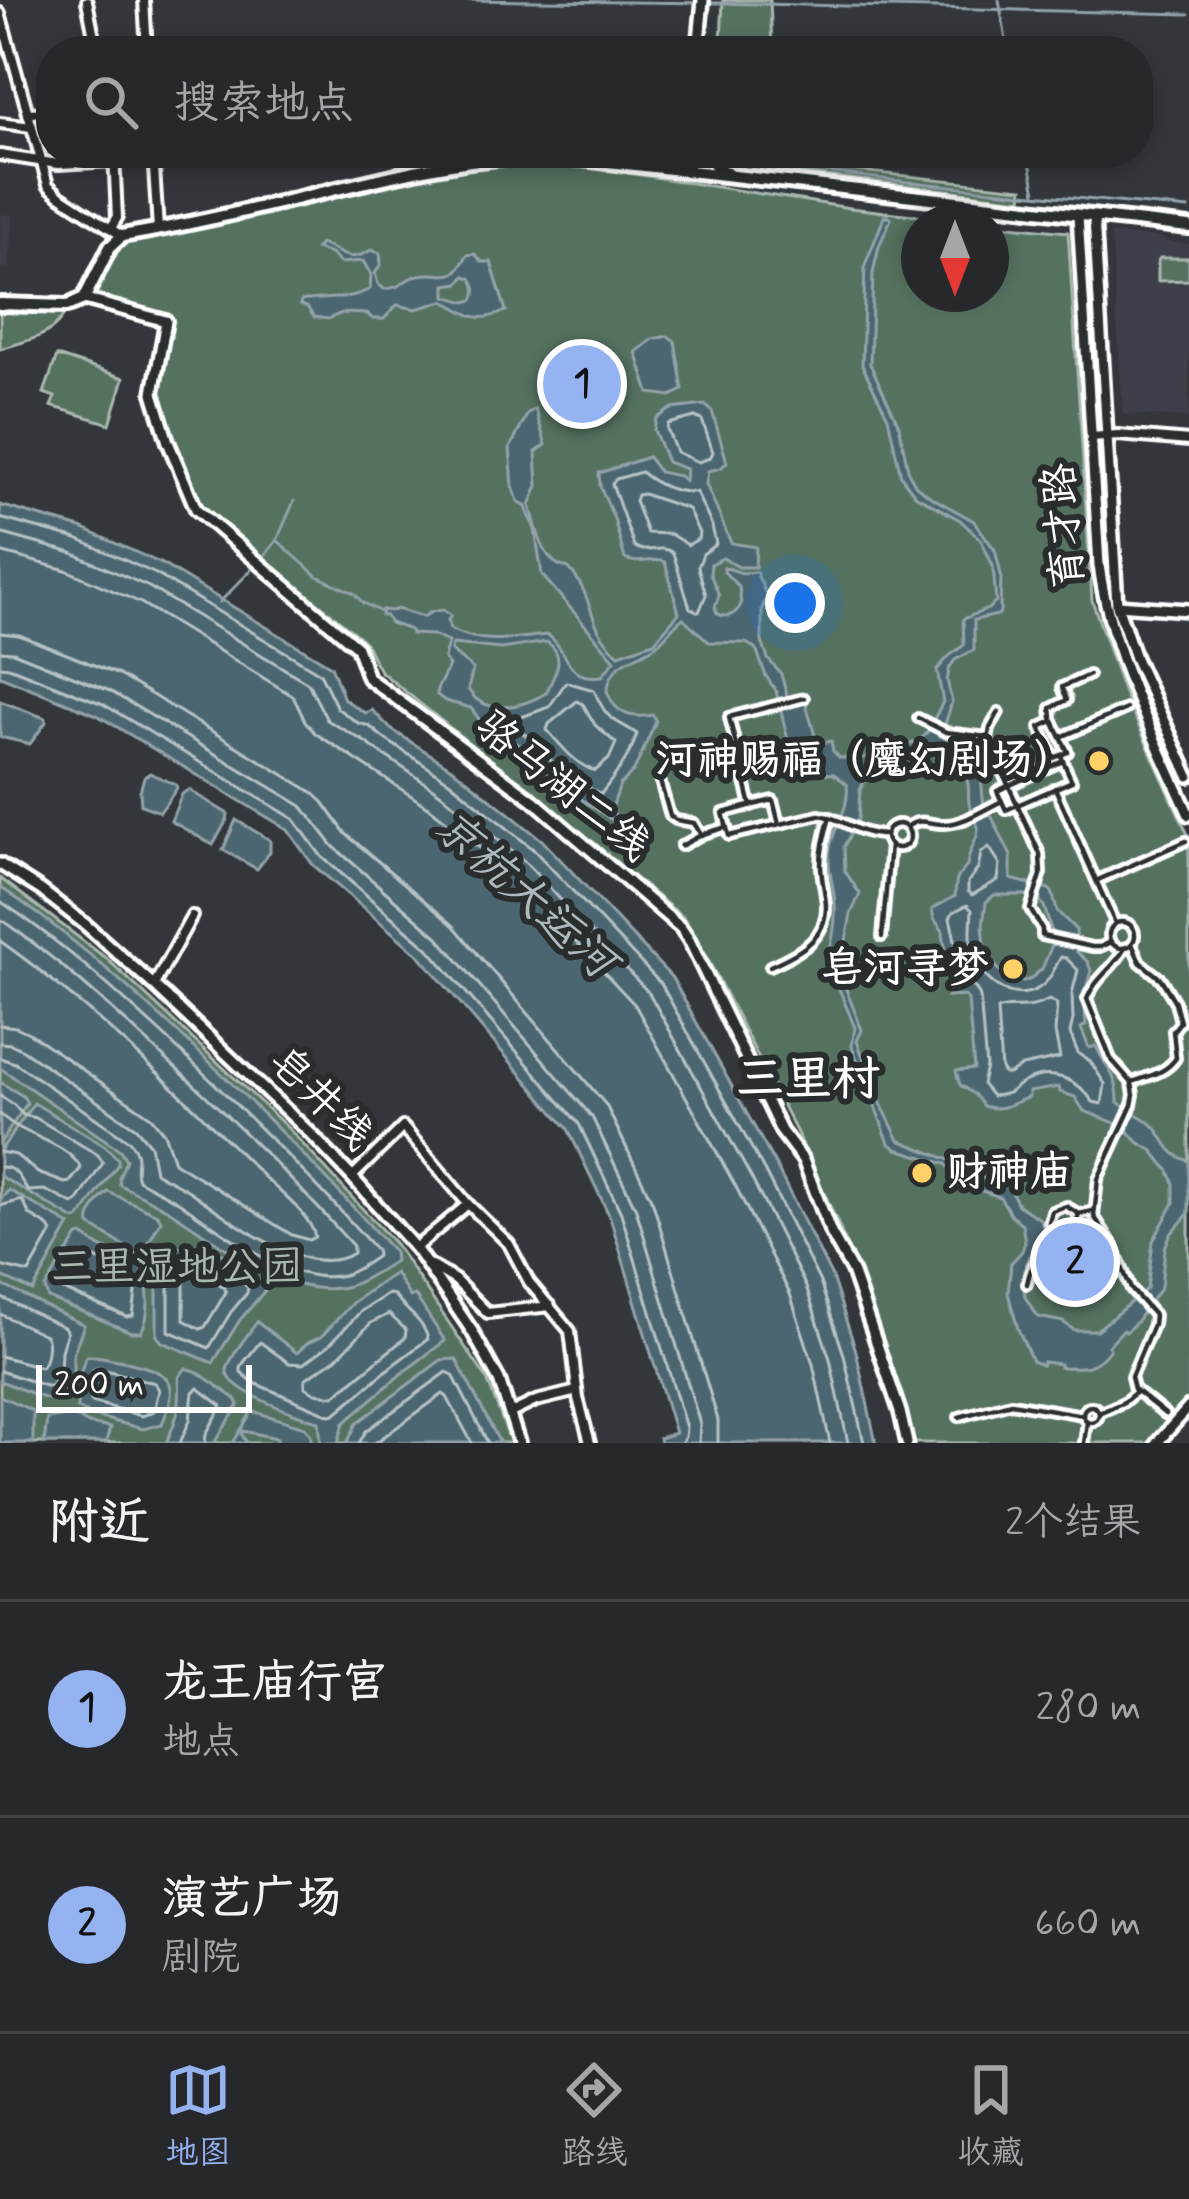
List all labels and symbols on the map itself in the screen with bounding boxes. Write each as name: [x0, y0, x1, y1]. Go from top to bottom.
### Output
north arrow: [901, 204, 1009, 312]
pin: 1: [543, 339, 621, 429]
street label: 育才路: [1032, 461, 1098, 591]
your location: [765, 573, 825, 633]
street label: 骆马湖二线: [463, 700, 661, 874]
place label: 河神赐福（魔幻剧场）: [655, 734, 1075, 789]
marker: 河神赐福（魔幻剧场）: [1086, 748, 1112, 774]
water label: 京杭大运河: [421, 798, 633, 997]
place label: 皂河寻梦: [821, 942, 989, 997]
marker: 皂河寻梦: [1000, 956, 1026, 982]
street label: 皂井线: [256, 1035, 384, 1163]
district label: 三里村: [736, 1049, 880, 1112]
place label: 财神庙: [946, 1146, 1072, 1201]
marker: 财神庙: [909, 1160, 935, 1186]
pin: 2: [1036, 1217, 1114, 1307]
park label: 三里湿地公园: [51, 1241, 303, 1296]
scale bar: [36, 1359, 252, 1412]

